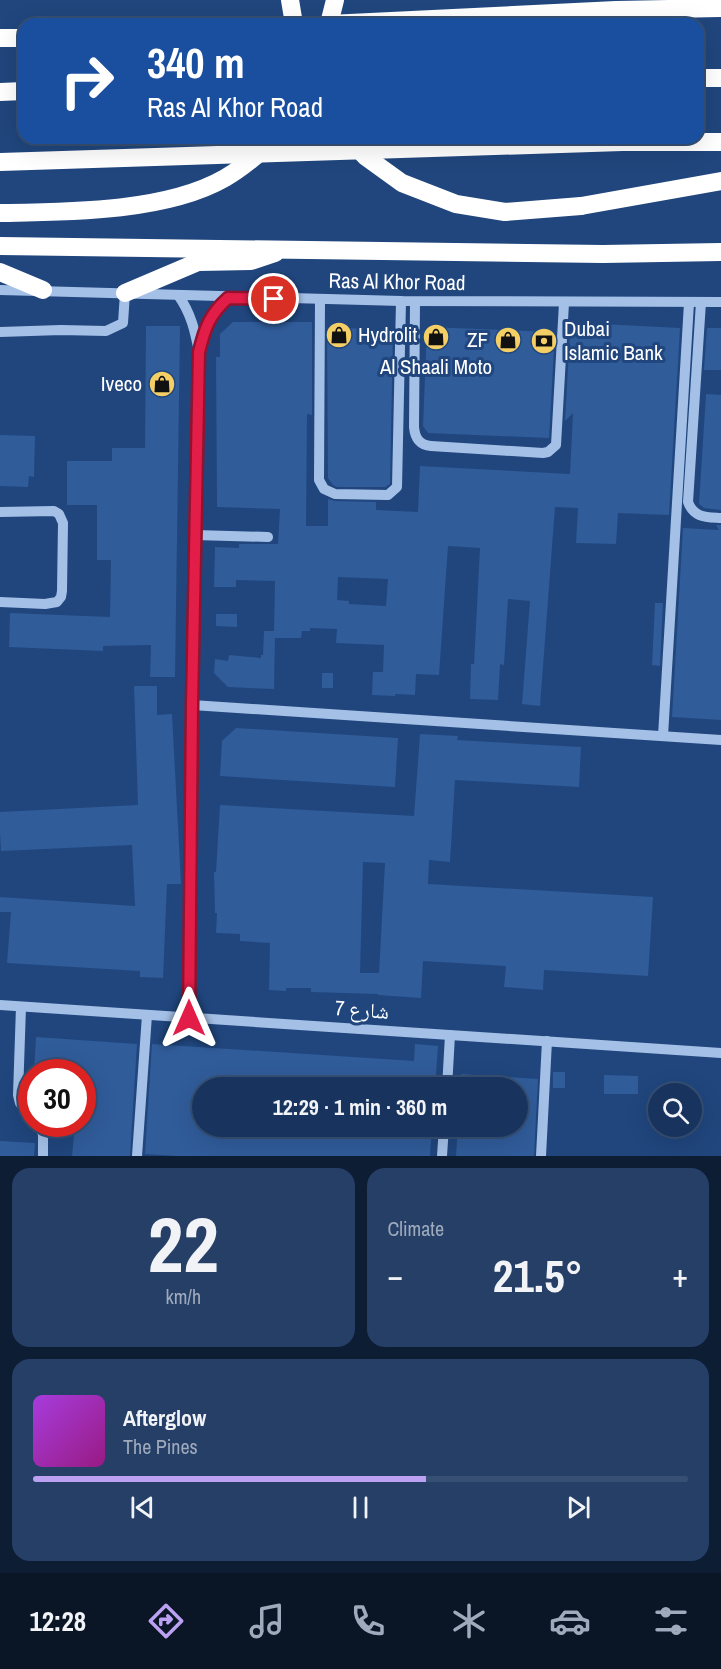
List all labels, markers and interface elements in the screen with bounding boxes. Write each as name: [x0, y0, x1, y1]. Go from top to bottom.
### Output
text: 340 m: [147, 35, 245, 91]
icon: right: [48, 42, 126, 120]
text: Ras Al Khor Road: [147, 89, 323, 125]
street label: Ras Al Khor Road: [328, 266, 466, 297]
pin: [248, 273, 299, 324]
icon: arrive: [257, 282, 290, 315]
place label: Dubai Islamic Bank: [564, 314, 663, 367]
shop icon: Hydrolit: [324, 320, 354, 350]
place label: Hydrolit: [358, 320, 418, 349]
shop icon: Al Shaali Moto: [421, 322, 451, 352]
place label: ZF: [467, 325, 488, 354]
shop icon: ZF: [493, 325, 523, 355]
bank icon: Dubai Islamic Bank: [529, 326, 559, 356]
place label: Al Shaali Moto: [379, 352, 492, 381]
place label: Iveco: [101, 369, 142, 398]
shop icon: Iveco: [147, 369, 177, 399]
position arrow: [157, 986, 221, 1050]
street label: شارع 7: [334, 993, 390, 1026]
speed limit sign: 30: [18, 1059, 96, 1137]
map controls: [648, 1083, 702, 1137]
button: search: [648, 1083, 702, 1137]
text: 12:29 · 1 min · 360 m: [273, 1092, 447, 1122]
text: 22: [148, 1191, 219, 1296]
text: Climate: [388, 1215, 444, 1242]
text: 21.5°: [493, 1245, 583, 1306]
text: −: [388, 1253, 403, 1297]
text: +: [672, 1253, 688, 1297]
text: km/h: [165, 1283, 201, 1310]
text: Afterglow: [123, 1403, 206, 1433]
text: The Pines: [123, 1433, 198, 1460]
icon: previous: [126, 1491, 159, 1524]
icon: pause: [344, 1491, 377, 1524]
icon: next: [562, 1491, 595, 1524]
icon: directions: [145, 1600, 187, 1642]
icon: music: [246, 1600, 288, 1642]
icon: phone: [347, 1600, 389, 1642]
icon: climate: [448, 1600, 490, 1642]
icon: car: [549, 1600, 591, 1642]
icon: filters: [650, 1600, 692, 1642]
text: 12:28: [29, 1603, 86, 1639]

